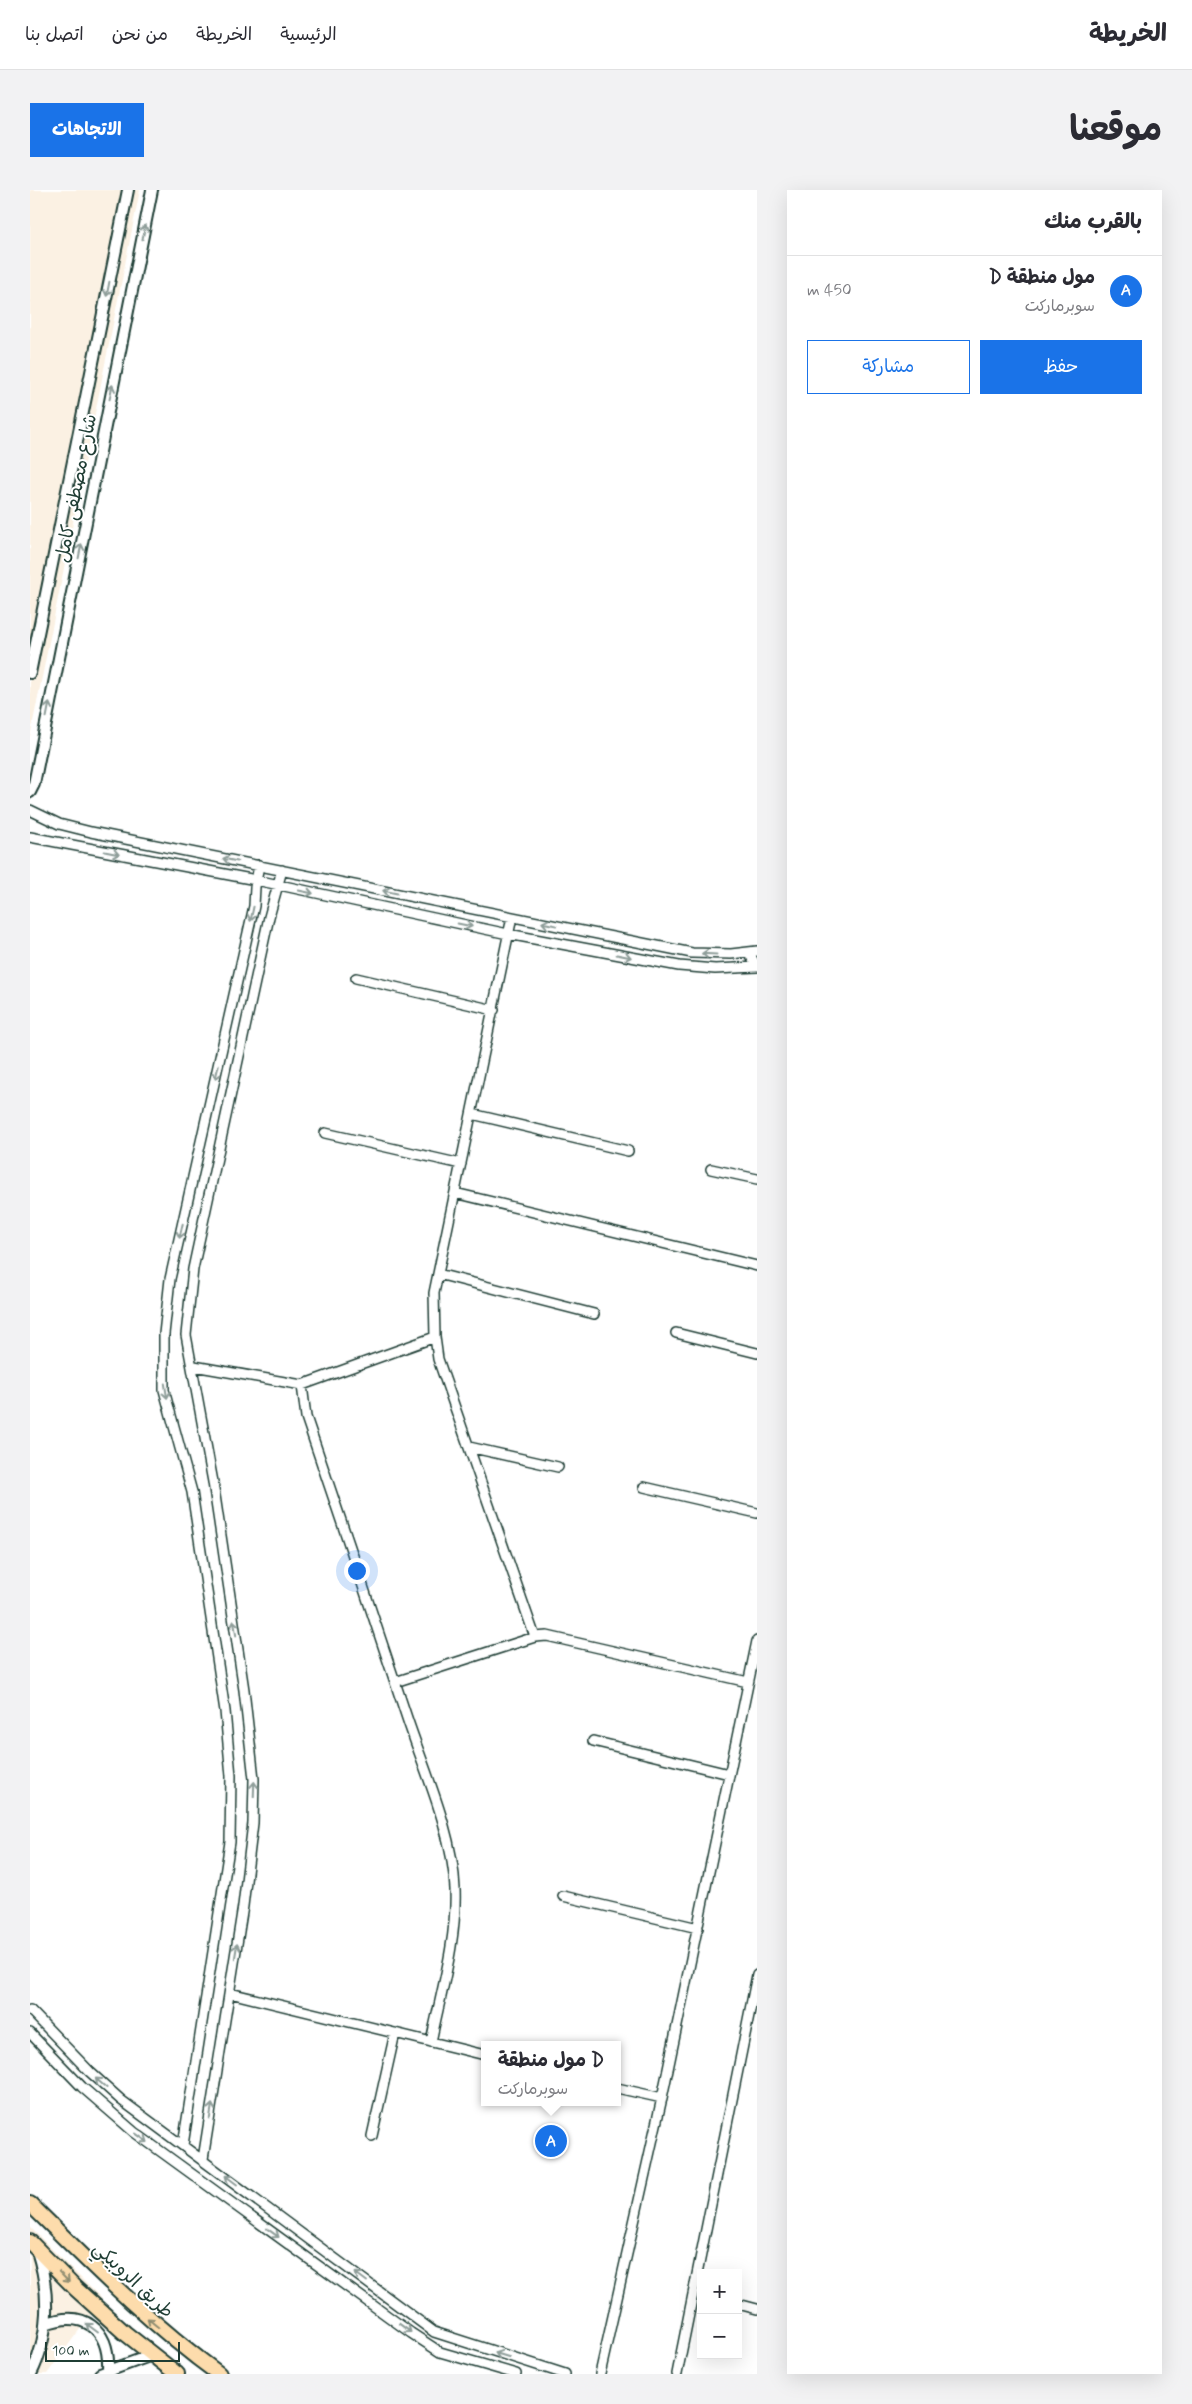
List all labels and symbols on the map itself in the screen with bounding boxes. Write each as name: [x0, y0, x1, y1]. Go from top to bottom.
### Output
one-way arrow: [139, 225, 149, 241]
one-way arrow: [102, 281, 112, 297]
one-way arrow: [107, 384, 117, 400]
street label: شارع مصطفى كامل: [50, 412, 103, 565]
one-way arrow: [76, 543, 85, 559]
one-way arrow: [44, 703, 54, 719]
one-way arrow: [104, 848, 120, 858]
one-way arrow: [223, 854, 239, 864]
one-way arrow: [382, 887, 398, 896]
one-way arrow: [297, 888, 313, 897]
one-way arrow: [247, 905, 256, 921]
one-way arrow: [541, 919, 557, 928]
one-way arrow: [456, 921, 472, 930]
one-way arrow: [701, 950, 717, 959]
one-way arrow: [616, 951, 632, 961]
one-way arrow: [212, 1064, 221, 1080]
one-way arrow: [176, 1222, 185, 1238]
one-way arrow: [161, 1383, 171, 1399]
your location: [344, 1558, 370, 1584]
one-way arrow: [229, 1620, 239, 1636]
one-way arrow: [249, 1781, 258, 1797]
one-way arrow: [232, 1943, 242, 1959]
one-way arrow: [95, 2077, 108, 2088]
one-way arrow: [206, 2103, 216, 2119]
pin: A: [535, 2122, 567, 2160]
one-way arrow: [135, 2133, 149, 2143]
one-way arrow: [224, 2175, 238, 2185]
one-way arrow: [266, 2228, 280, 2238]
street label: طريق الروبيكي: [85, 2236, 179, 2326]
one-way arrow: [58, 2270, 70, 2283]
one-way arrow: [355, 2272, 368, 2283]
one-way arrow: [146, 2317, 159, 2328]
one-way arrow: [85, 2323, 99, 2333]
one-way arrow: [398, 2323, 412, 2333]
scale bar: [45, 2339, 180, 2362]
one-way arrow: [494, 2349, 510, 2359]

